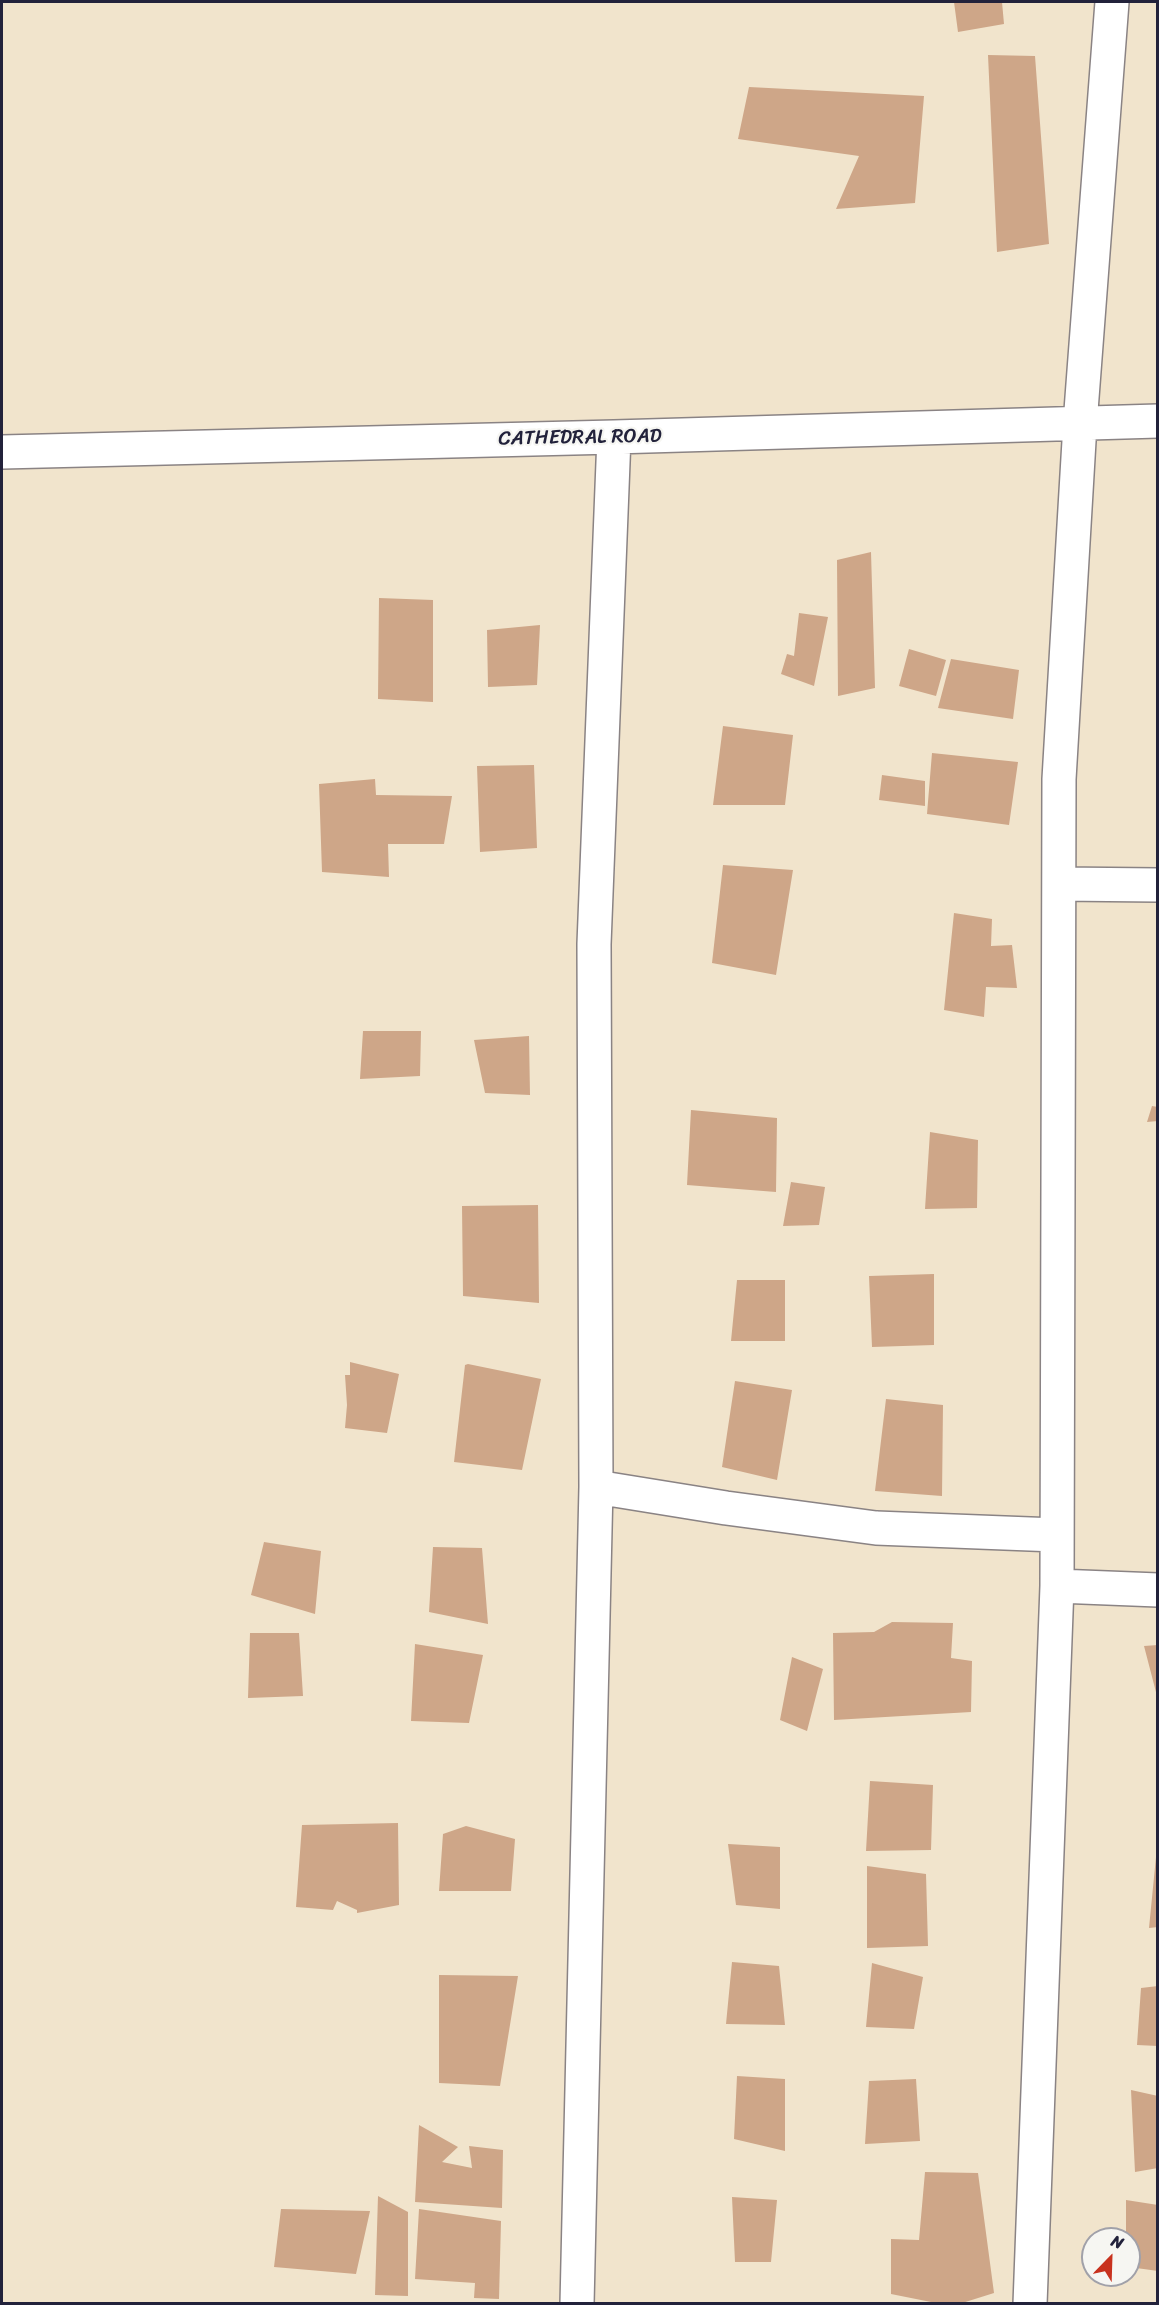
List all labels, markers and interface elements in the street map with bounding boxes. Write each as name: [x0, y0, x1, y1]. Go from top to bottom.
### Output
street label: CATHEDRAL ROAD: [498, 425, 662, 451]
text: N: [1107, 2226, 1128, 2257]
north arrow: [1081, 2227, 1141, 2287]

